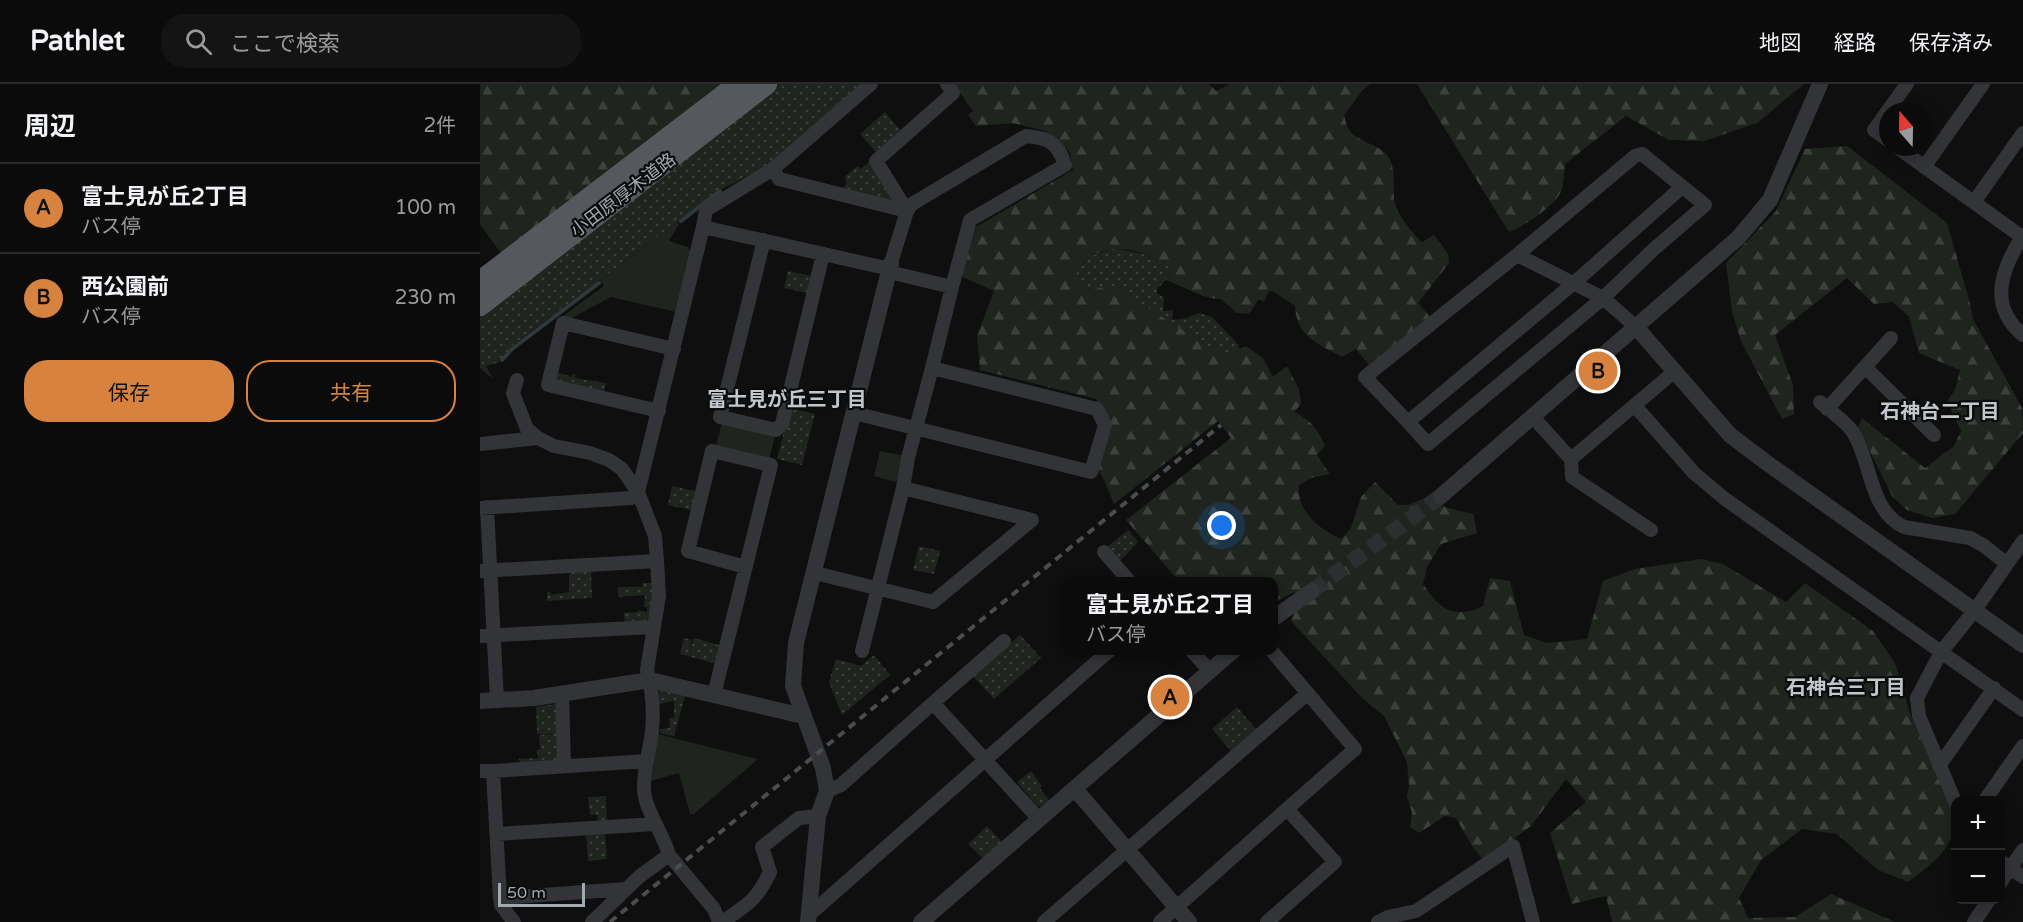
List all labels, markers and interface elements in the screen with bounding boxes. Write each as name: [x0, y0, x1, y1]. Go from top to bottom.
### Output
search box: [161, 14, 581, 68]
text: Pathlet: [30, 24, 125, 58]
icon: search: [182, 25, 215, 58]
text: ここで検索: [230, 31, 340, 57]
text: 地図: [1759, 31, 1801, 56]
text: 経路: [1834, 31, 1876, 56]
text: 保存済み: [1909, 31, 1993, 56]
north arrow: [1879, 102, 1933, 156]
text: 周辺: [24, 111, 76, 142]
text: 2件: [423, 114, 456, 138]
street label: 小田原厚木道路: [566, 148, 680, 242]
text: 富士見が丘2丁目: [81, 184, 249, 210]
text: A: [36, 196, 51, 220]
text: 100 m: [395, 196, 456, 220]
text: バス停: [81, 215, 141, 239]
text: 西公園前: [81, 274, 169, 300]
text: B: [37, 286, 50, 310]
text: 230 m: [395, 286, 456, 310]
text: バス停: [81, 305, 141, 329]
pin: B: [1578, 348, 1618, 394]
button: 保存: [24, 360, 234, 422]
button: 共有: [246, 360, 456, 422]
district label: 富士見が丘三丁目: [707, 388, 867, 412]
district label: 石神台二丁目: [1880, 400, 2000, 424]
your location: [1207, 511, 1236, 540]
popup: [1062, 577, 1278, 655]
text: 富士見が丘2丁目: [1086, 592, 1254, 618]
text: バス停: [1086, 623, 1146, 647]
pin: A: [1150, 674, 1190, 720]
district label: 石神台三丁目: [1786, 676, 1906, 700]
map controls: [1951, 796, 2005, 904]
button: +: [1951, 796, 2005, 850]
button: −: [1951, 850, 2005, 904]
scale bar: [498, 880, 585, 908]
text: 50 m: [507, 883, 546, 903]

